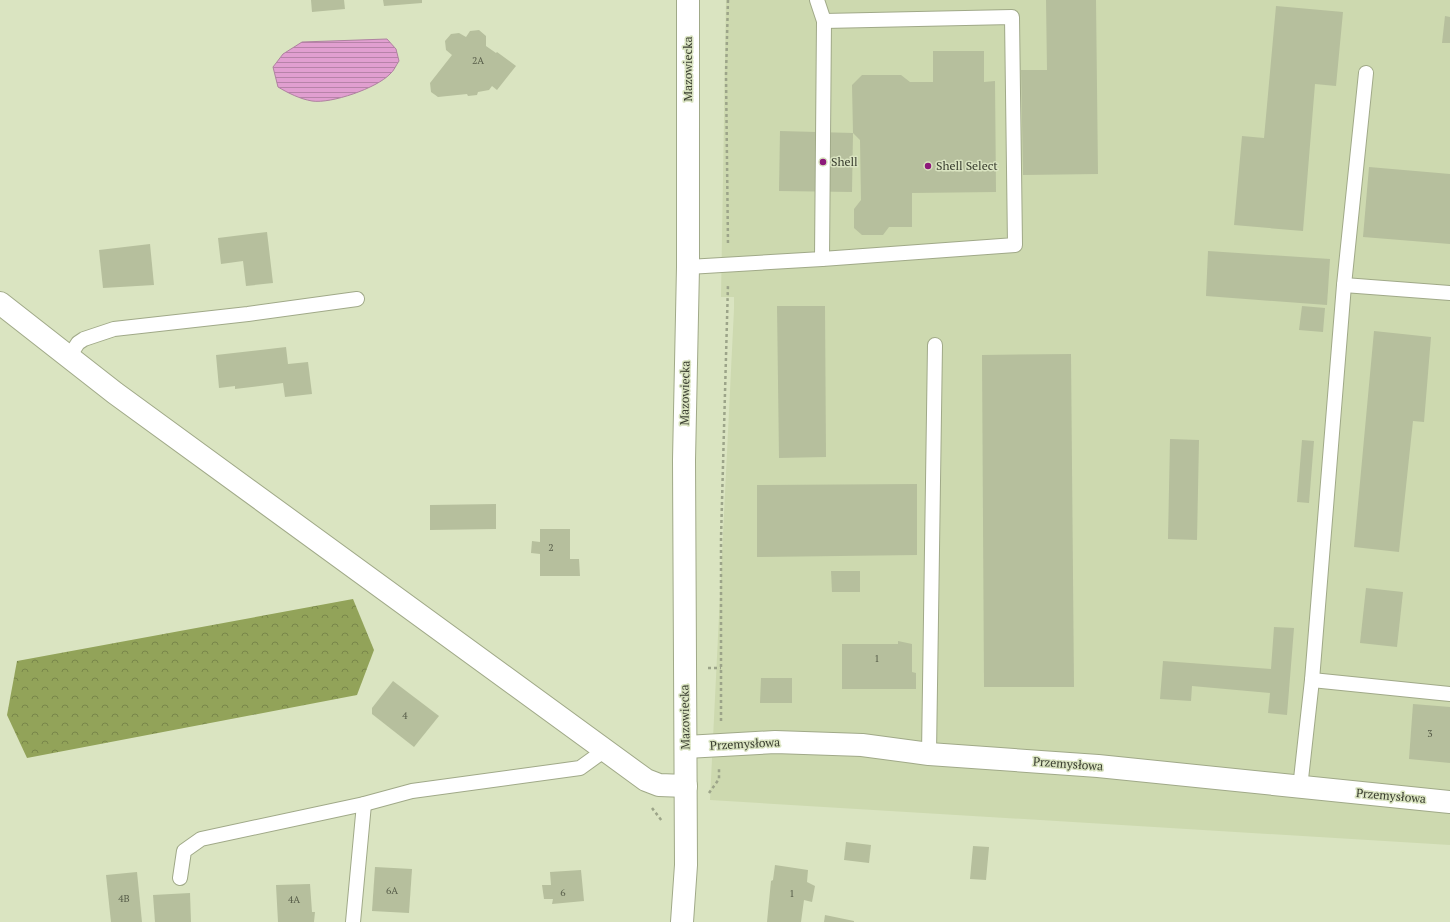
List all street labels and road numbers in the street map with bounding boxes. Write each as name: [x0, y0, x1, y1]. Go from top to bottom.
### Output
street label: Mazowiecka: [680, 37, 695, 101]
street label: Mazowiecka: [676, 360, 693, 426]
street label: Mazowiecka: [676, 684, 693, 750]
street label: Przemysłowa: [709, 734, 780, 753]
street label: Przemysłowa: [1032, 754, 1104, 773]
street label: Przemysłowa: [1355, 785, 1427, 806]

